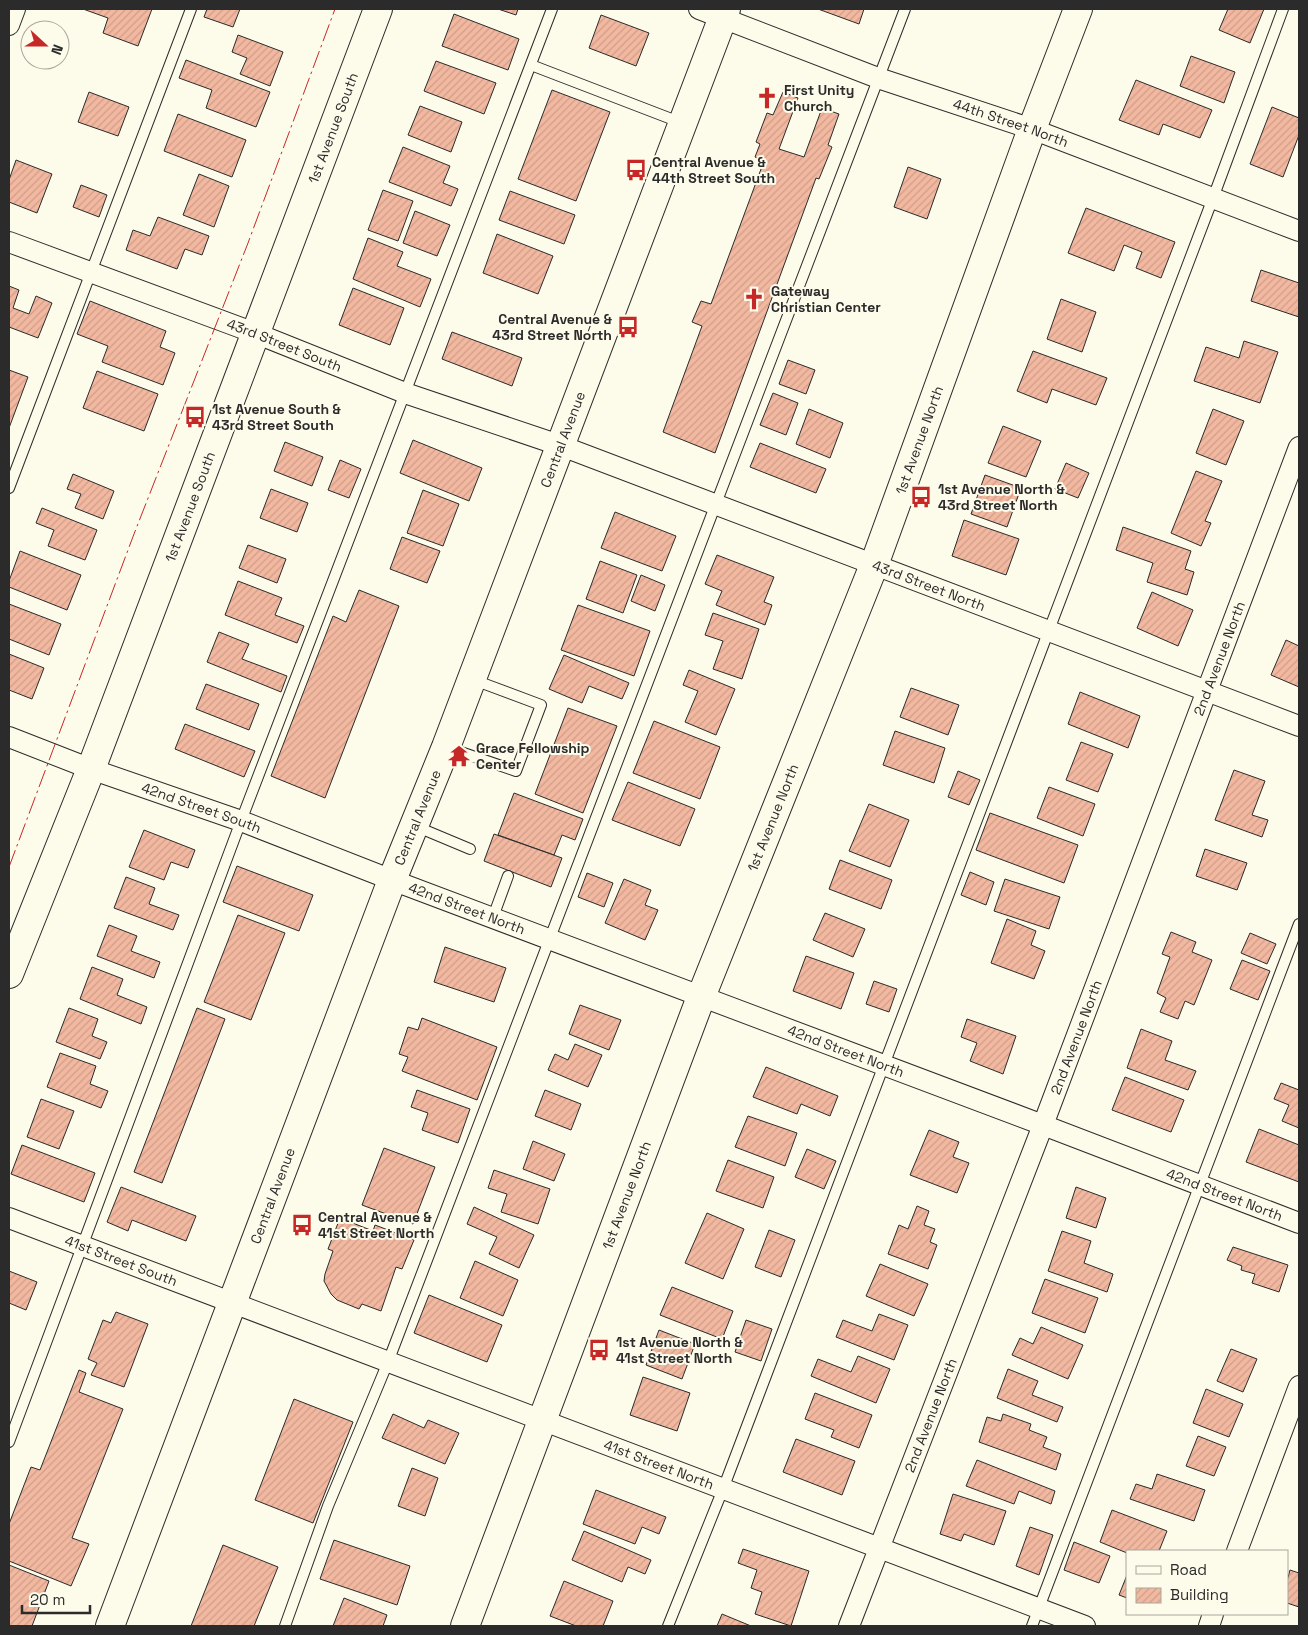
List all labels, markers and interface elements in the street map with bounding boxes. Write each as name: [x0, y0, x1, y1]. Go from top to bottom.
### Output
north arrow: [20, 20, 70, 70]
text: N: [47, 42, 67, 57]
street label: 1st Avenue South: [304, 70, 362, 186]
place label: First Unity Church: [784, 81, 854, 115]
church icon: First Unity Church: [754, 85, 780, 111]
street label: 44th Street North: [951, 95, 1071, 151]
place label: Central Avenue & 44th Street South: [652, 153, 775, 187]
bus stop icon: Central Avenue & 44th Street South: [623, 157, 649, 183]
place label: Gateway Christian Center: [771, 282, 881, 316]
church icon: Gateway Christian Center: [741, 286, 767, 312]
place label: Central Avenue & 43rd Street North: [492, 310, 613, 344]
street label: 43rd Street South: [224, 314, 345, 376]
bus stop icon: Central Avenue & 43rd Street North: [615, 314, 641, 340]
street label: 1st Avenue North: [891, 383, 947, 497]
street label: Central Avenue: [536, 389, 589, 490]
place label: 1st Avenue South & 43rd Street South: [212, 400, 342, 434]
bus stop icon: 1st Avenue South & 43rd Street South: [182, 404, 208, 430]
street label: 1st Avenue South: [161, 449, 219, 565]
place label: 1st Avenue North & 43rd Street North: [938, 480, 1065, 514]
bus stop icon: 1st Avenue North & 43rd Street North: [908, 484, 934, 510]
street label: 43rd Street North: [870, 556, 988, 615]
street label: 2nd Avenue North: [1189, 599, 1249, 718]
place label: Grace Fellowship Center: [476, 739, 590, 773]
temple icon: Grace Fellowship Center: [446, 743, 472, 769]
street label: 1st Avenue North: [743, 761, 802, 874]
street label: Central Avenue: [390, 767, 445, 868]
street label: 42nd Street South: [139, 778, 264, 837]
street label: 42nd Street North: [406, 878, 528, 938]
street label: 2nd Avenue North: [1046, 978, 1106, 1097]
street label: 42nd Street North: [785, 1021, 907, 1081]
street label: 1st Avenue North: [598, 1139, 655, 1252]
street label: Central Avenue: [246, 1145, 299, 1246]
street label: 42nd Street North: [1164, 1164, 1285, 1225]
place label: Central Avenue & 41st Street North: [318, 1208, 434, 1242]
bus stop icon: Central Avenue & 41st Street North: [289, 1212, 315, 1238]
street label: 41st Street South: [62, 1231, 180, 1290]
place label: 1st Avenue North & 41st Street North: [616, 1333, 743, 1367]
bus stop icon: 1st Avenue North & 41st Street North: [586, 1337, 612, 1363]
street label: 2nd Avenue North: [900, 1356, 961, 1475]
street label: 41st Street North: [601, 1435, 716, 1493]
legend: [1126, 1550, 1288, 1615]
text: Road: [1170, 1560, 1207, 1579]
scale bar: [22, 1582, 90, 1614]
text: Building: [1170, 1585, 1229, 1604]
text: 20 m: [30, 1590, 65, 1609]

